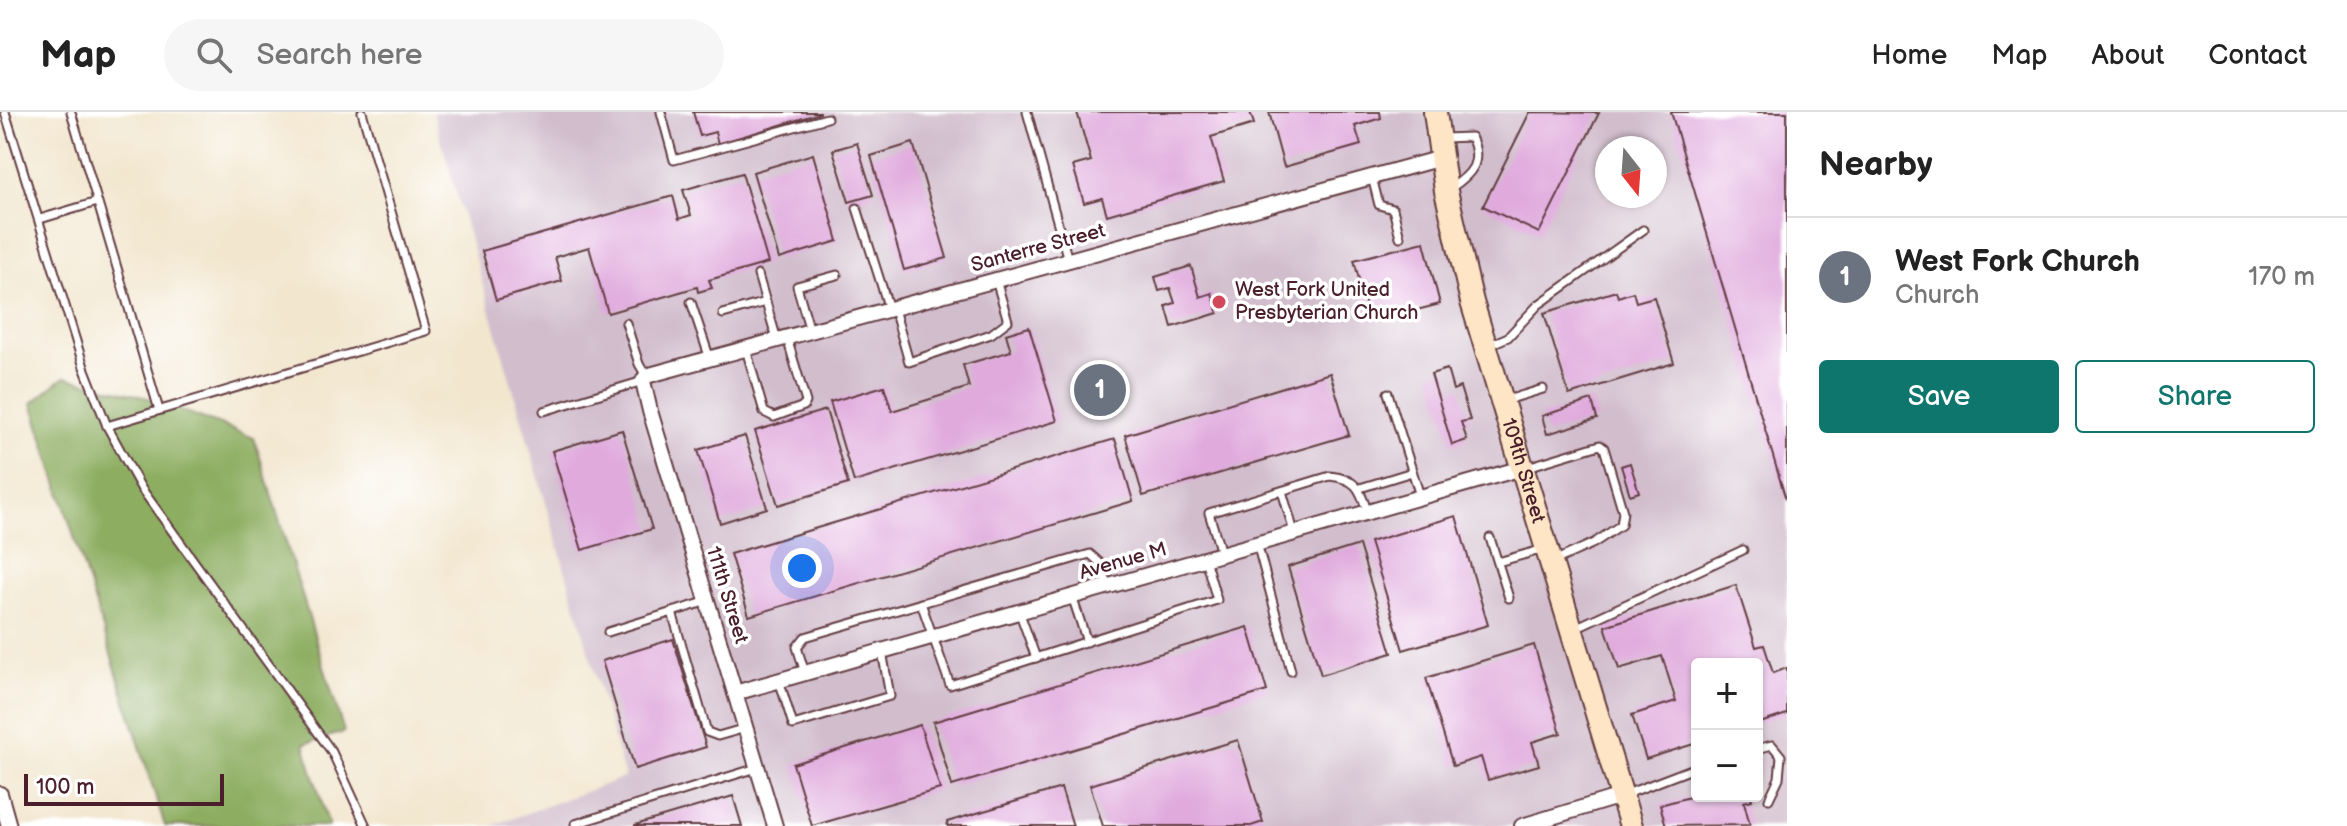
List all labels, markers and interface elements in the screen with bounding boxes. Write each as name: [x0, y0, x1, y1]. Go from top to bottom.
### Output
search box: [164, 19, 724, 91]
text: Map: [40, 33, 116, 78]
icon: search: [192, 33, 236, 77]
text: Search here: [256, 37, 423, 73]
text: Home: [1871, 39, 1947, 72]
text: Map: [1991, 39, 2048, 72]
text: About: [2092, 39, 2164, 72]
text: Contact: [2208, 39, 2307, 72]
north arrow: [1595, 136, 1667, 208]
text: Nearby: [1819, 144, 1933, 185]
street label: Santerre Street: [968, 219, 1108, 277]
text: West Fork Church: [1895, 244, 2140, 280]
text: 1: [1840, 262, 1850, 293]
text: 170 m: [2248, 262, 2315, 293]
place label: West Fork United Presbyterian Church: [1235, 278, 1418, 325]
text: Church: [1895, 280, 1979, 311]
marker: West Fork United Presbyterian Church: [1210, 293, 1228, 311]
pin: 1: [1074, 360, 1126, 420]
button: Save: [1819, 360, 2059, 433]
button: Share: [2075, 360, 2315, 433]
street label: 109th Street: [1496, 415, 1550, 526]
street label: Avenue M: [1077, 537, 1169, 585]
street label: 111th Street: [701, 544, 753, 646]
your location: [782, 548, 822, 588]
map controls: [1691, 658, 1763, 802]
button: +: [1691, 658, 1763, 730]
button: −: [1691, 730, 1763, 802]
scale bar: [24, 770, 224, 806]
text: 100 m: [36, 774, 95, 801]

